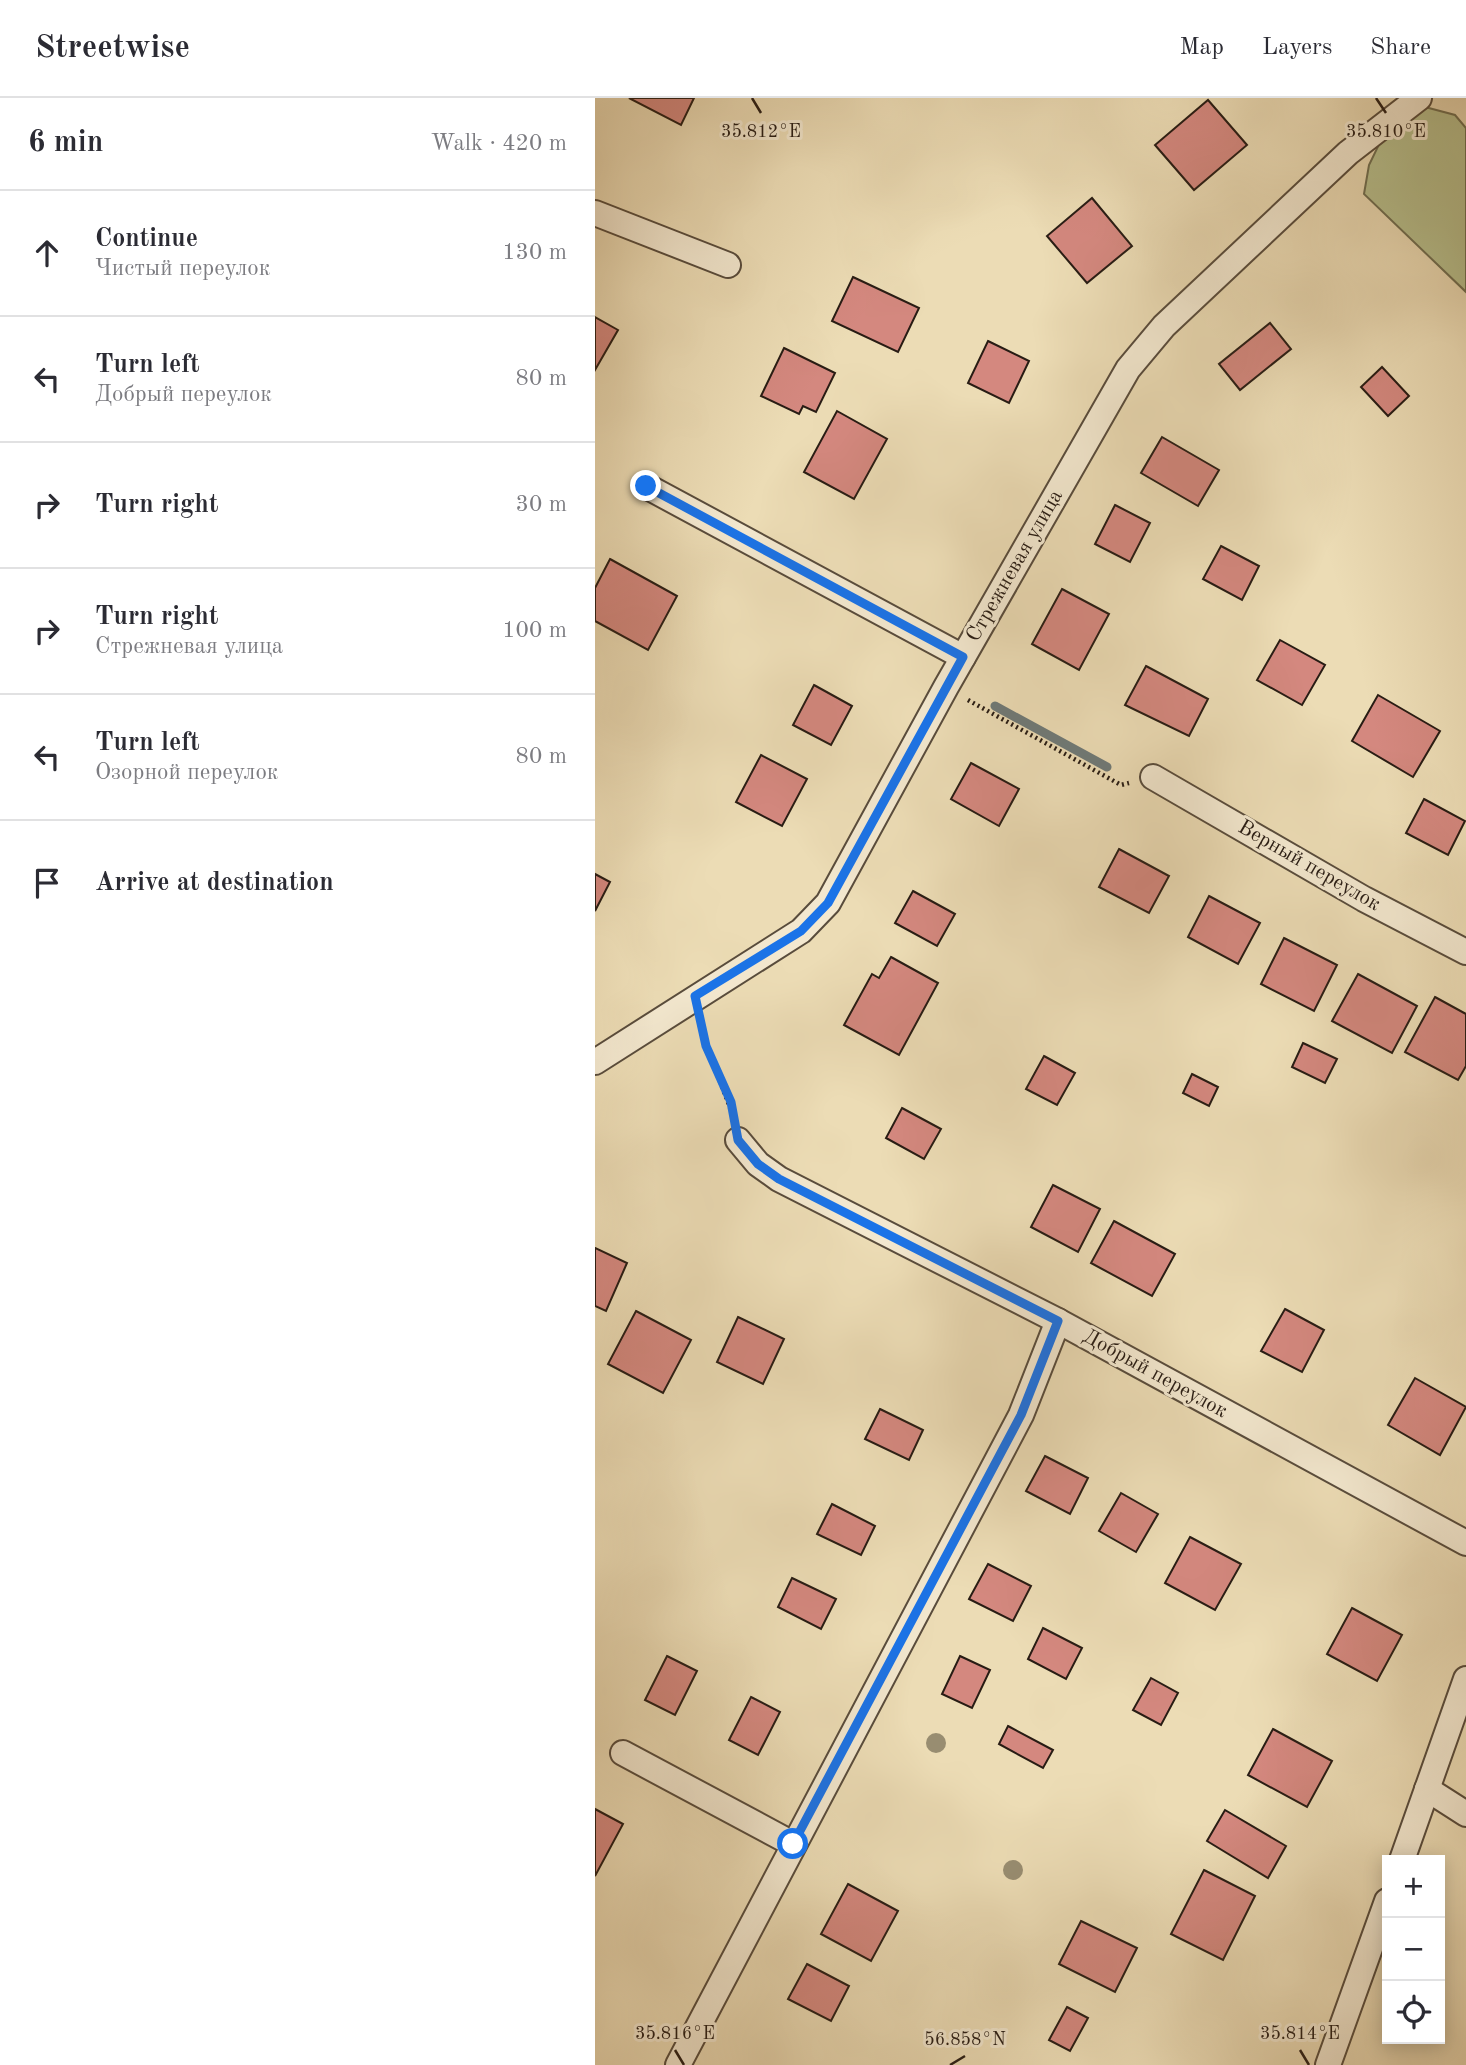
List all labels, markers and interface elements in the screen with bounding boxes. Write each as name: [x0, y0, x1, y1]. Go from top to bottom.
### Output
text: Streetwise: [35, 32, 190, 65]
text: Map: [1180, 36, 1224, 60]
text: Layers: [1262, 36, 1332, 60]
text: Share: [1370, 36, 1431, 60]
text: 35.812°E: [721, 123, 801, 141]
text: 35.810°E: [1346, 123, 1426, 141]
text: 6 min: [28, 128, 103, 158]
text: Walk · 420 m: [431, 132, 567, 155]
text: Continue: [95, 226, 198, 252]
icon: ahead: [28, 234, 66, 272]
text: 130 m: [502, 241, 567, 264]
text: Чистый переулок: [95, 257, 270, 280]
text: Turn left: [95, 352, 200, 378]
icon: left: [28, 360, 66, 398]
text: 80 m: [516, 367, 567, 390]
text: Добрый переулок: [95, 383, 272, 406]
route end: [630, 470, 661, 501]
icon: right: [28, 486, 66, 524]
street label: Стрежневая улица: [963, 486, 1067, 646]
text: Turn right: [95, 492, 218, 518]
text: 30 m: [516, 493, 567, 516]
text: Turn right: [95, 604, 218, 630]
icon: right: [28, 612, 66, 650]
text: 100 m: [502, 619, 567, 642]
text: Стрежневая улица: [95, 635, 283, 658]
text: Turn left: [95, 730, 200, 756]
icon: left: [28, 738, 66, 776]
text: 80 m: [516, 745, 567, 768]
text: Озорной переулок: [95, 761, 278, 784]
street label: Верный переулок: [1234, 817, 1384, 916]
icon: arrive: [28, 864, 66, 902]
text: Arrive at destination: [95, 870, 334, 896]
street label: Добрый переулок: [1079, 1326, 1231, 1423]
route start: [777, 1828, 808, 1859]
map controls: [1382, 1855, 1445, 2044]
button: +: [1382, 1855, 1445, 1918]
button: −: [1382, 1918, 1445, 1981]
button: locate: [1382, 1981, 1445, 2044]
text: 35.816°E: [635, 2025, 715, 2043]
text: 35.814°E: [1260, 2025, 1340, 2043]
text: 56.858°N: [924, 2031, 1006, 2049]

